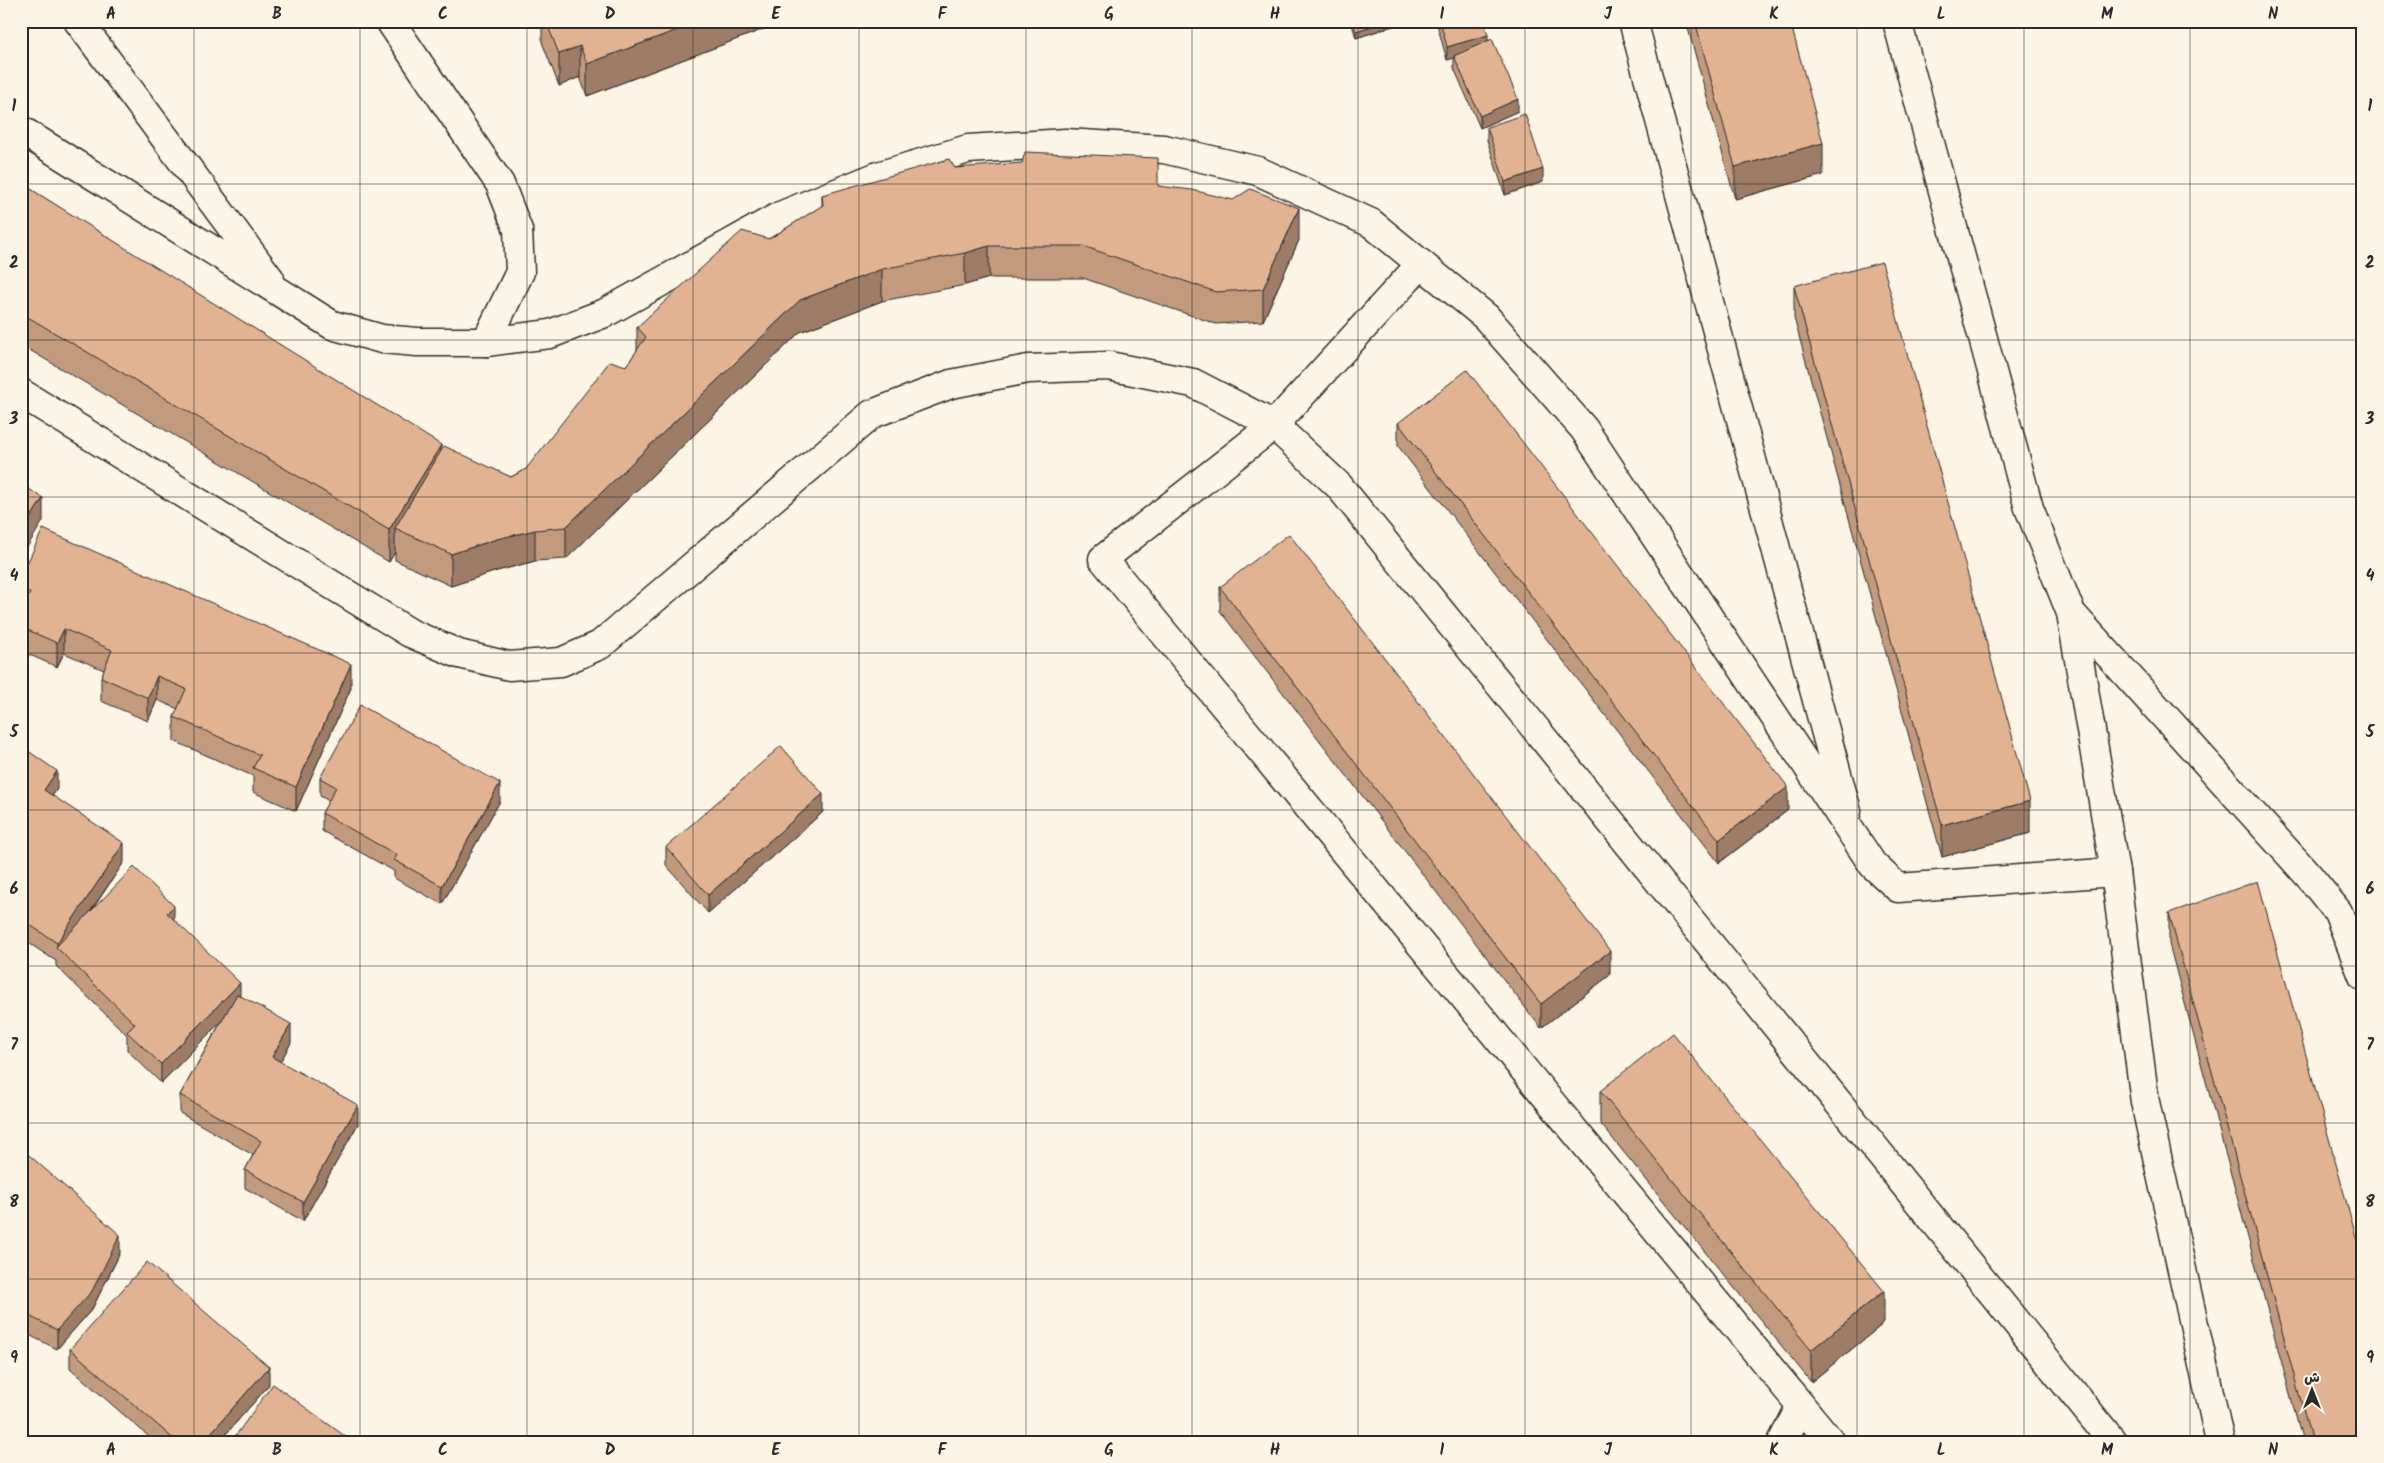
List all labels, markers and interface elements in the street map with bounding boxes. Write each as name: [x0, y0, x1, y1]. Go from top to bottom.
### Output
text: A: [106, 2, 116, 27]
text: B: [272, 2, 282, 27]
text: C: [438, 2, 448, 27]
text: D: [605, 2, 616, 27]
text: E: [772, 2, 782, 27]
text: F: [938, 2, 948, 27]
text: G: [1104, 2, 1114, 27]
text: H: [1270, 2, 1280, 27]
text: I: [1440, 2, 1445, 27]
text: J: [1604, 2, 1613, 27]
text: K: [1769, 2, 1779, 27]
text: L: [1937, 2, 1945, 27]
text: M: [2101, 2, 2114, 27]
text: N: [2268, 2, 2278, 27]
text: 1: [12, 94, 17, 119]
text: 1: [2368, 94, 2373, 119]
text: 2: [9, 251, 19, 276]
text: 2: [2365, 251, 2375, 276]
text: 3: [9, 407, 19, 432]
text: 3: [2365, 407, 2375, 432]
text: 4: [10, 564, 19, 589]
text: 4: [2366, 564, 2375, 589]
text: 5: [9, 720, 20, 745]
text: 5: [2365, 720, 2376, 745]
text: 6: [10, 877, 19, 902]
text: 6: [2366, 877, 2375, 902]
text: 7: [10, 1033, 18, 1058]
text: 7: [2366, 1033, 2374, 1058]
text: 8: [9, 1190, 19, 1215]
text: 8: [2365, 1190, 2375, 1215]
text: 9: [10, 1346, 18, 1371]
text: 9: [2366, 1346, 2374, 1371]
north arrow: [2286, 1366, 2336, 1416]
text: ش: [2304, 1367, 2320, 1389]
text: A: [106, 1438, 116, 1463]
text: B: [272, 1438, 282, 1463]
text: C: [438, 1438, 448, 1463]
text: D: [605, 1438, 616, 1463]
text: E: [772, 1438, 782, 1463]
text: F: [938, 1438, 948, 1463]
text: G: [1104, 1438, 1114, 1463]
text: H: [1270, 1438, 1280, 1463]
text: I: [1440, 1438, 1445, 1463]
text: J: [1604, 1438, 1613, 1463]
text: K: [1769, 1438, 1779, 1463]
text: L: [1937, 1438, 1945, 1463]
text: M: [2101, 1438, 2114, 1463]
text: N: [2268, 1438, 2278, 1463]

